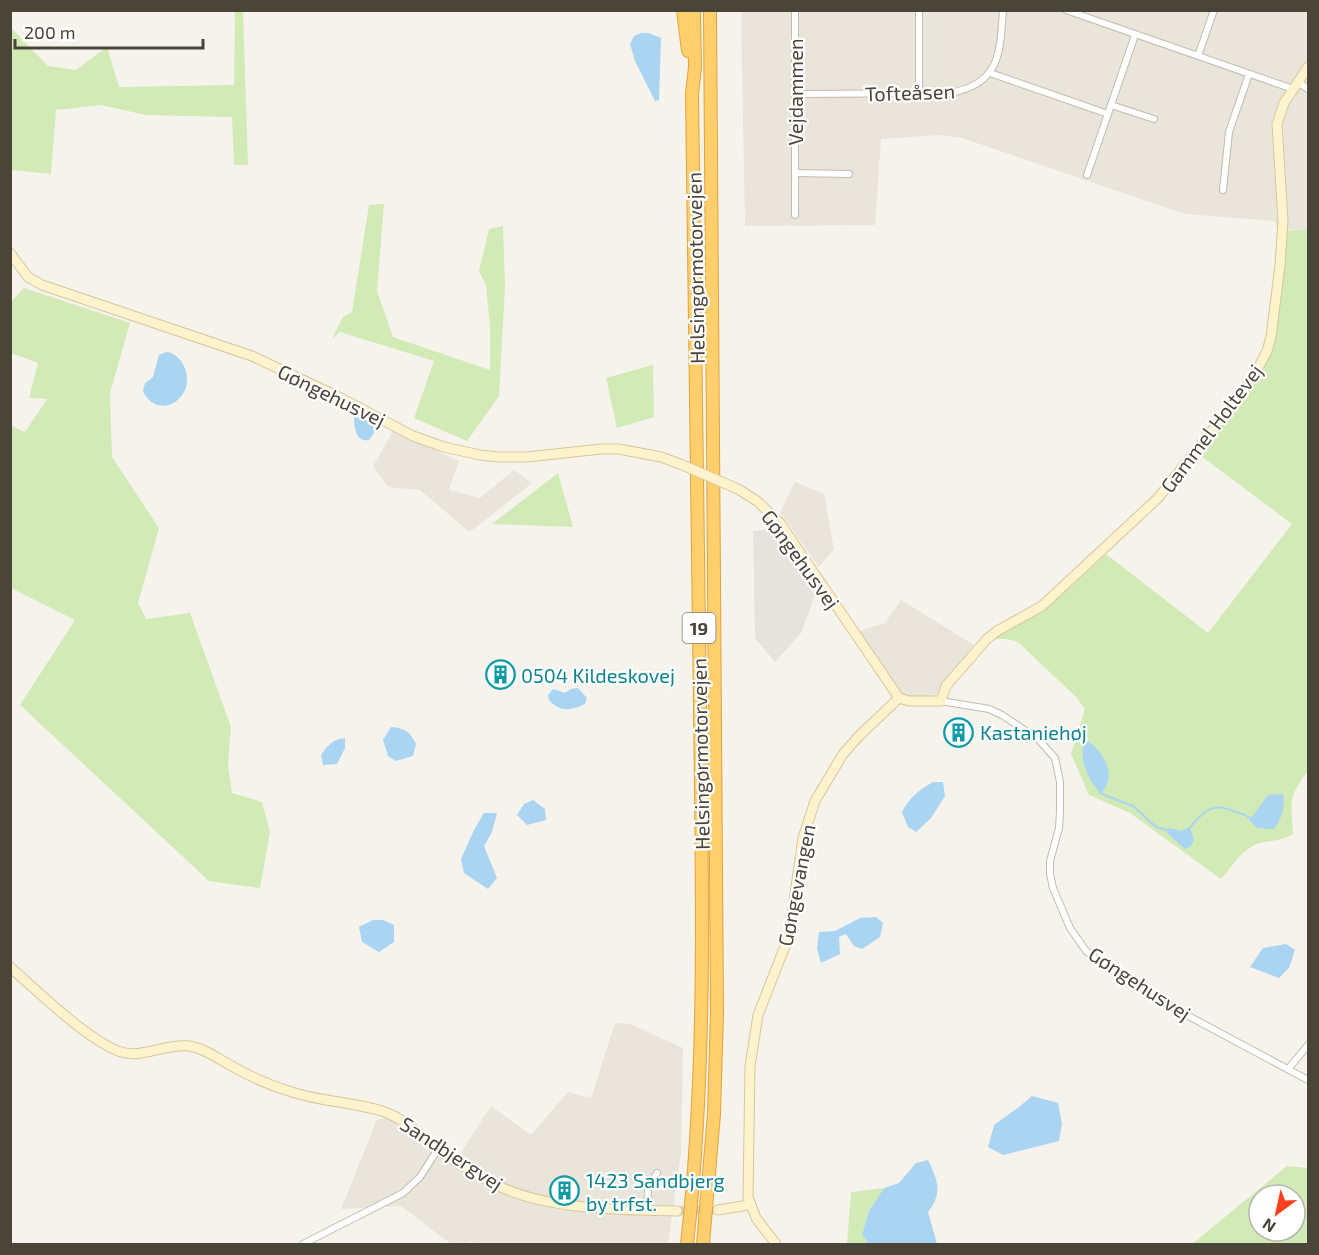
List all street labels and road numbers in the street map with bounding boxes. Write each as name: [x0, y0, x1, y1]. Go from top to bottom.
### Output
street label: Vejdammen: [783, 39, 807, 146]
street label: Tofteåsen: [865, 78, 955, 106]
street label: Helsingørmotorvejen: [681, 172, 709, 364]
street label: Gøngehusvej: [274, 359, 390, 431]
street label: Gammel Holtevej: [1155, 359, 1267, 497]
street label: Gøngehusvej: [757, 505, 845, 613]
road number: 19: [682, 613, 716, 643]
street label: Helsingørmotorvejen: [686, 658, 714, 850]
street label: Gøngevangen: [772, 822, 820, 948]
street label: Gøngehusvej: [1085, 941, 1195, 1025]
street label: Sandbjergvej: [396, 1111, 508, 1195]

